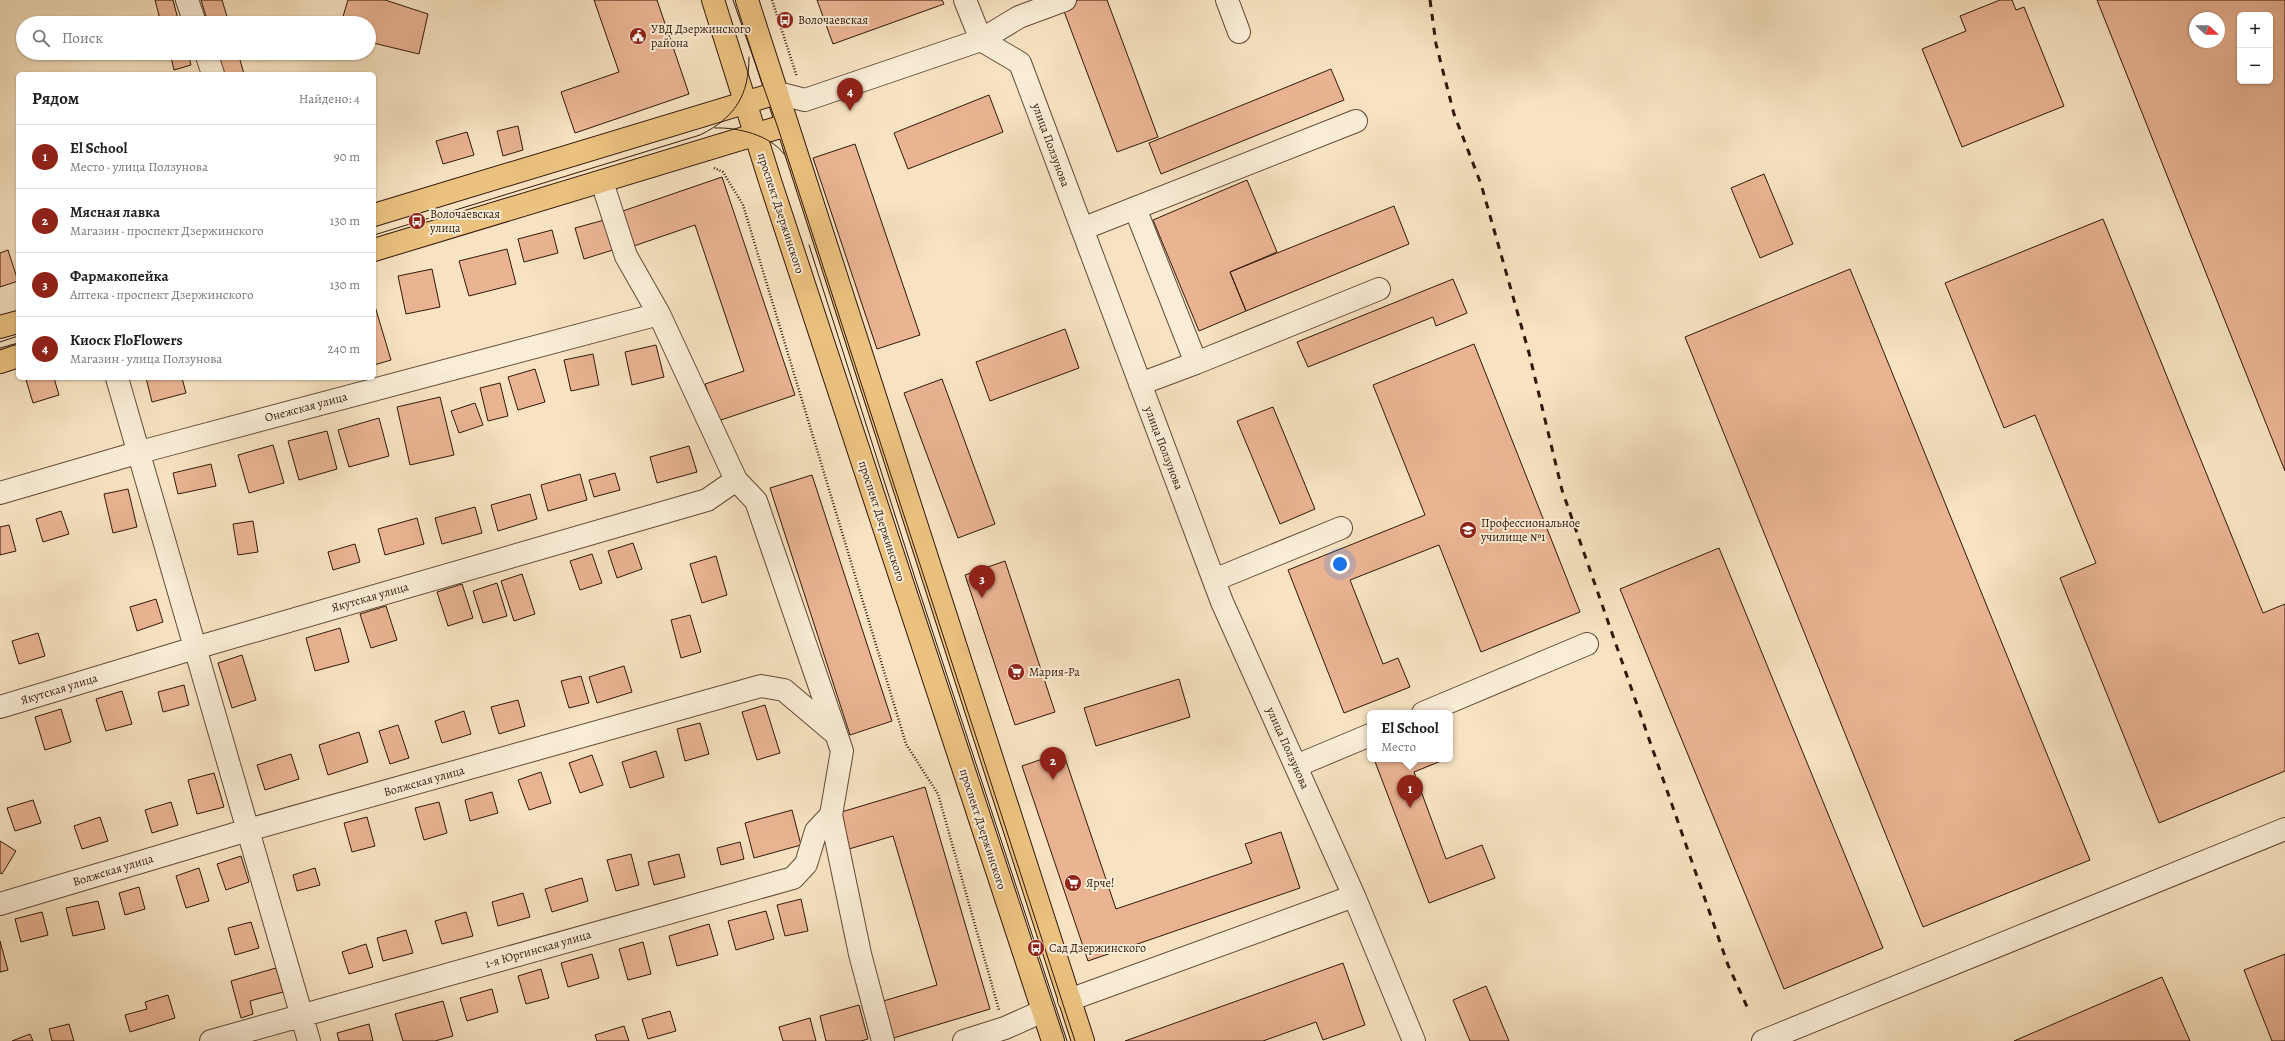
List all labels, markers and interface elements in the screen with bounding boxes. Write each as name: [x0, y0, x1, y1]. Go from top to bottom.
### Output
bus stop icon: Волочаевская: [775, 10, 795, 30]
place label: Волочаевская: [798, 12, 868, 28]
north arrow: [2189, 12, 2225, 48]
map controls: [2237, 12, 2273, 84]
button: +: [2237, 12, 2273, 48]
search box: [16, 16, 376, 60]
place label: УВД Дзержинского района: [651, 21, 751, 51]
public building icon: УВД Дзержинского района: [628, 26, 648, 46]
icon: search: [30, 27, 52, 49]
text: Поиск: [62, 28, 103, 48]
button: −: [2237, 48, 2273, 84]
pin: 4: [837, 78, 863, 111]
text: Рядом: [32, 87, 79, 110]
text: Найдено: 4: [299, 90, 360, 107]
street label: улица Ползунова: [1028, 100, 1074, 190]
text: El School: [70, 138, 127, 158]
text: 1: [43, 148, 47, 165]
text: 90 m: [334, 148, 360, 165]
street label: проспект Дзержинского: [754, 150, 808, 276]
text: Место · улица Ползунова: [70, 158, 208, 175]
text: Мясная лавка: [70, 202, 160, 222]
place label: Волочаевская улица: [429, 206, 500, 236]
bus stop icon: Волочаевская улица: [407, 211, 427, 231]
text: 2: [42, 212, 48, 229]
text: 130 m: [330, 212, 360, 229]
text: Магазин · проспект Дзержинского: [70, 222, 264, 239]
text: Фармакопейка: [70, 266, 169, 286]
text: 3: [42, 276, 48, 293]
text: 130 m: [330, 276, 360, 293]
text: Аптека · проспект Дзержинского: [70, 286, 254, 303]
text: Киоск FloFlowers: [70, 330, 183, 350]
text: 4: [42, 340, 48, 357]
text: 240 m: [328, 340, 360, 357]
text: Магазин · улица Ползунова: [70, 350, 222, 367]
street label: Онежская улица: [263, 388, 349, 426]
street label: улица Ползунова: [1140, 403, 1187, 492]
street label: проспект Дзержинского: [855, 458, 909, 584]
place label: Профессиональное училище №1: [1480, 515, 1580, 545]
school or university icon: Профессиональное училище №1: [1458, 520, 1478, 540]
your location: [1330, 554, 1350, 574]
pin: 3: [969, 565, 995, 598]
street label: Якутская улица: [329, 578, 411, 616]
supermarket icon: Мария-Ра: [1006, 662, 1026, 682]
place label: Мария-Ра: [1029, 664, 1080, 680]
street label: Якутская улица: [19, 670, 100, 708]
street label: улица Ползунова: [1262, 704, 1313, 792]
popup: [1367, 710, 1453, 762]
text: El School: [1381, 718, 1439, 738]
text: Место: [1381, 738, 1416, 755]
pin: 2: [1040, 747, 1066, 780]
street label: Волжская улица: [382, 762, 467, 800]
street label: проспект Дзержинского: [956, 766, 1010, 892]
pin: 1: [1397, 775, 1423, 808]
street label: Волжская улица: [71, 850, 156, 890]
supermarket icon: Ярче!: [1063, 873, 1083, 893]
place label: Ярче!: [1086, 875, 1114, 891]
street label: 1-я Юргинская улица: [483, 926, 593, 972]
bus stop icon: Сад Дзержинского: [1026, 938, 1046, 958]
place label: Сад Дзержинского: [1049, 940, 1146, 956]

